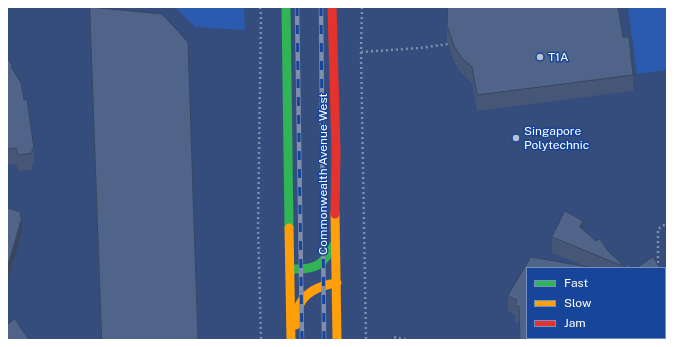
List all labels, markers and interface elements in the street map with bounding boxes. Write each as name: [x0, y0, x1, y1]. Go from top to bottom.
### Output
place label: T1A: [548, 50, 569, 64]
marker: T1A: [535, 52, 545, 62]
street label: Commonwealth Avenue West: [316, 93, 330, 255]
place label: Singapore Polytechnic: [524, 124, 589, 152]
marker: Singapore Polytechnic: [511, 133, 521, 143]
legend: [526, 267, 666, 339]
text: Fast: [564, 276, 588, 290]
text: Slow: [564, 296, 591, 310]
text: Jam: [564, 316, 586, 330]

